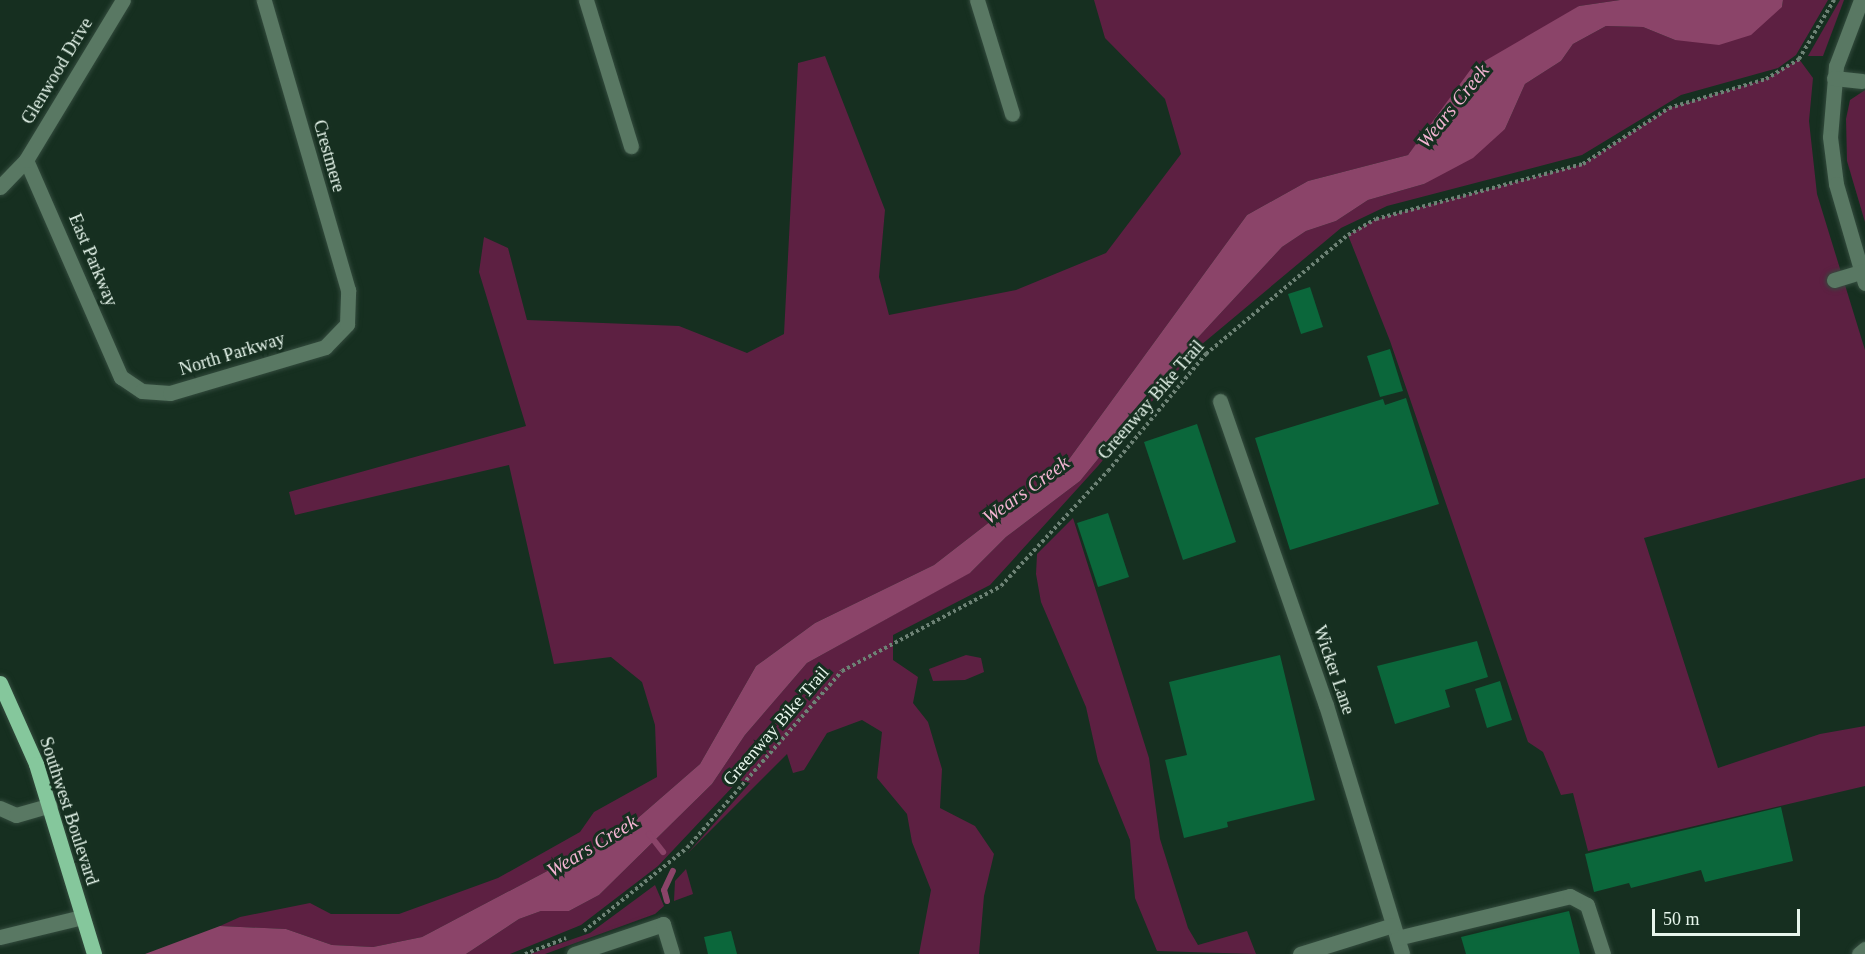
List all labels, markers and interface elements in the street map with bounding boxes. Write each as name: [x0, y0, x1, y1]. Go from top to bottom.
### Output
street label: Glenwood Drive: [17, 14, 97, 128]
water label: Wears Creek: [1412, 59, 1494, 153]
street label: Crestmere: [308, 117, 350, 195]
street label: East Parkway: [64, 210, 122, 310]
street label: North Parkway: [176, 328, 288, 380]
street label: Greenway Bike Trail: [1093, 336, 1209, 464]
water label: Wears Creek: [978, 451, 1074, 529]
street label: Wicker Lane: [1309, 623, 1359, 717]
street label: Greenway Bike Trail: [718, 662, 834, 790]
street label: Southwest Boulevard: [35, 734, 103, 888]
water label: Wears Creek: [542, 810, 642, 882]
scale bar: [1655, 897, 1804, 935]
text: 50 m: [1663, 909, 1700, 929]

